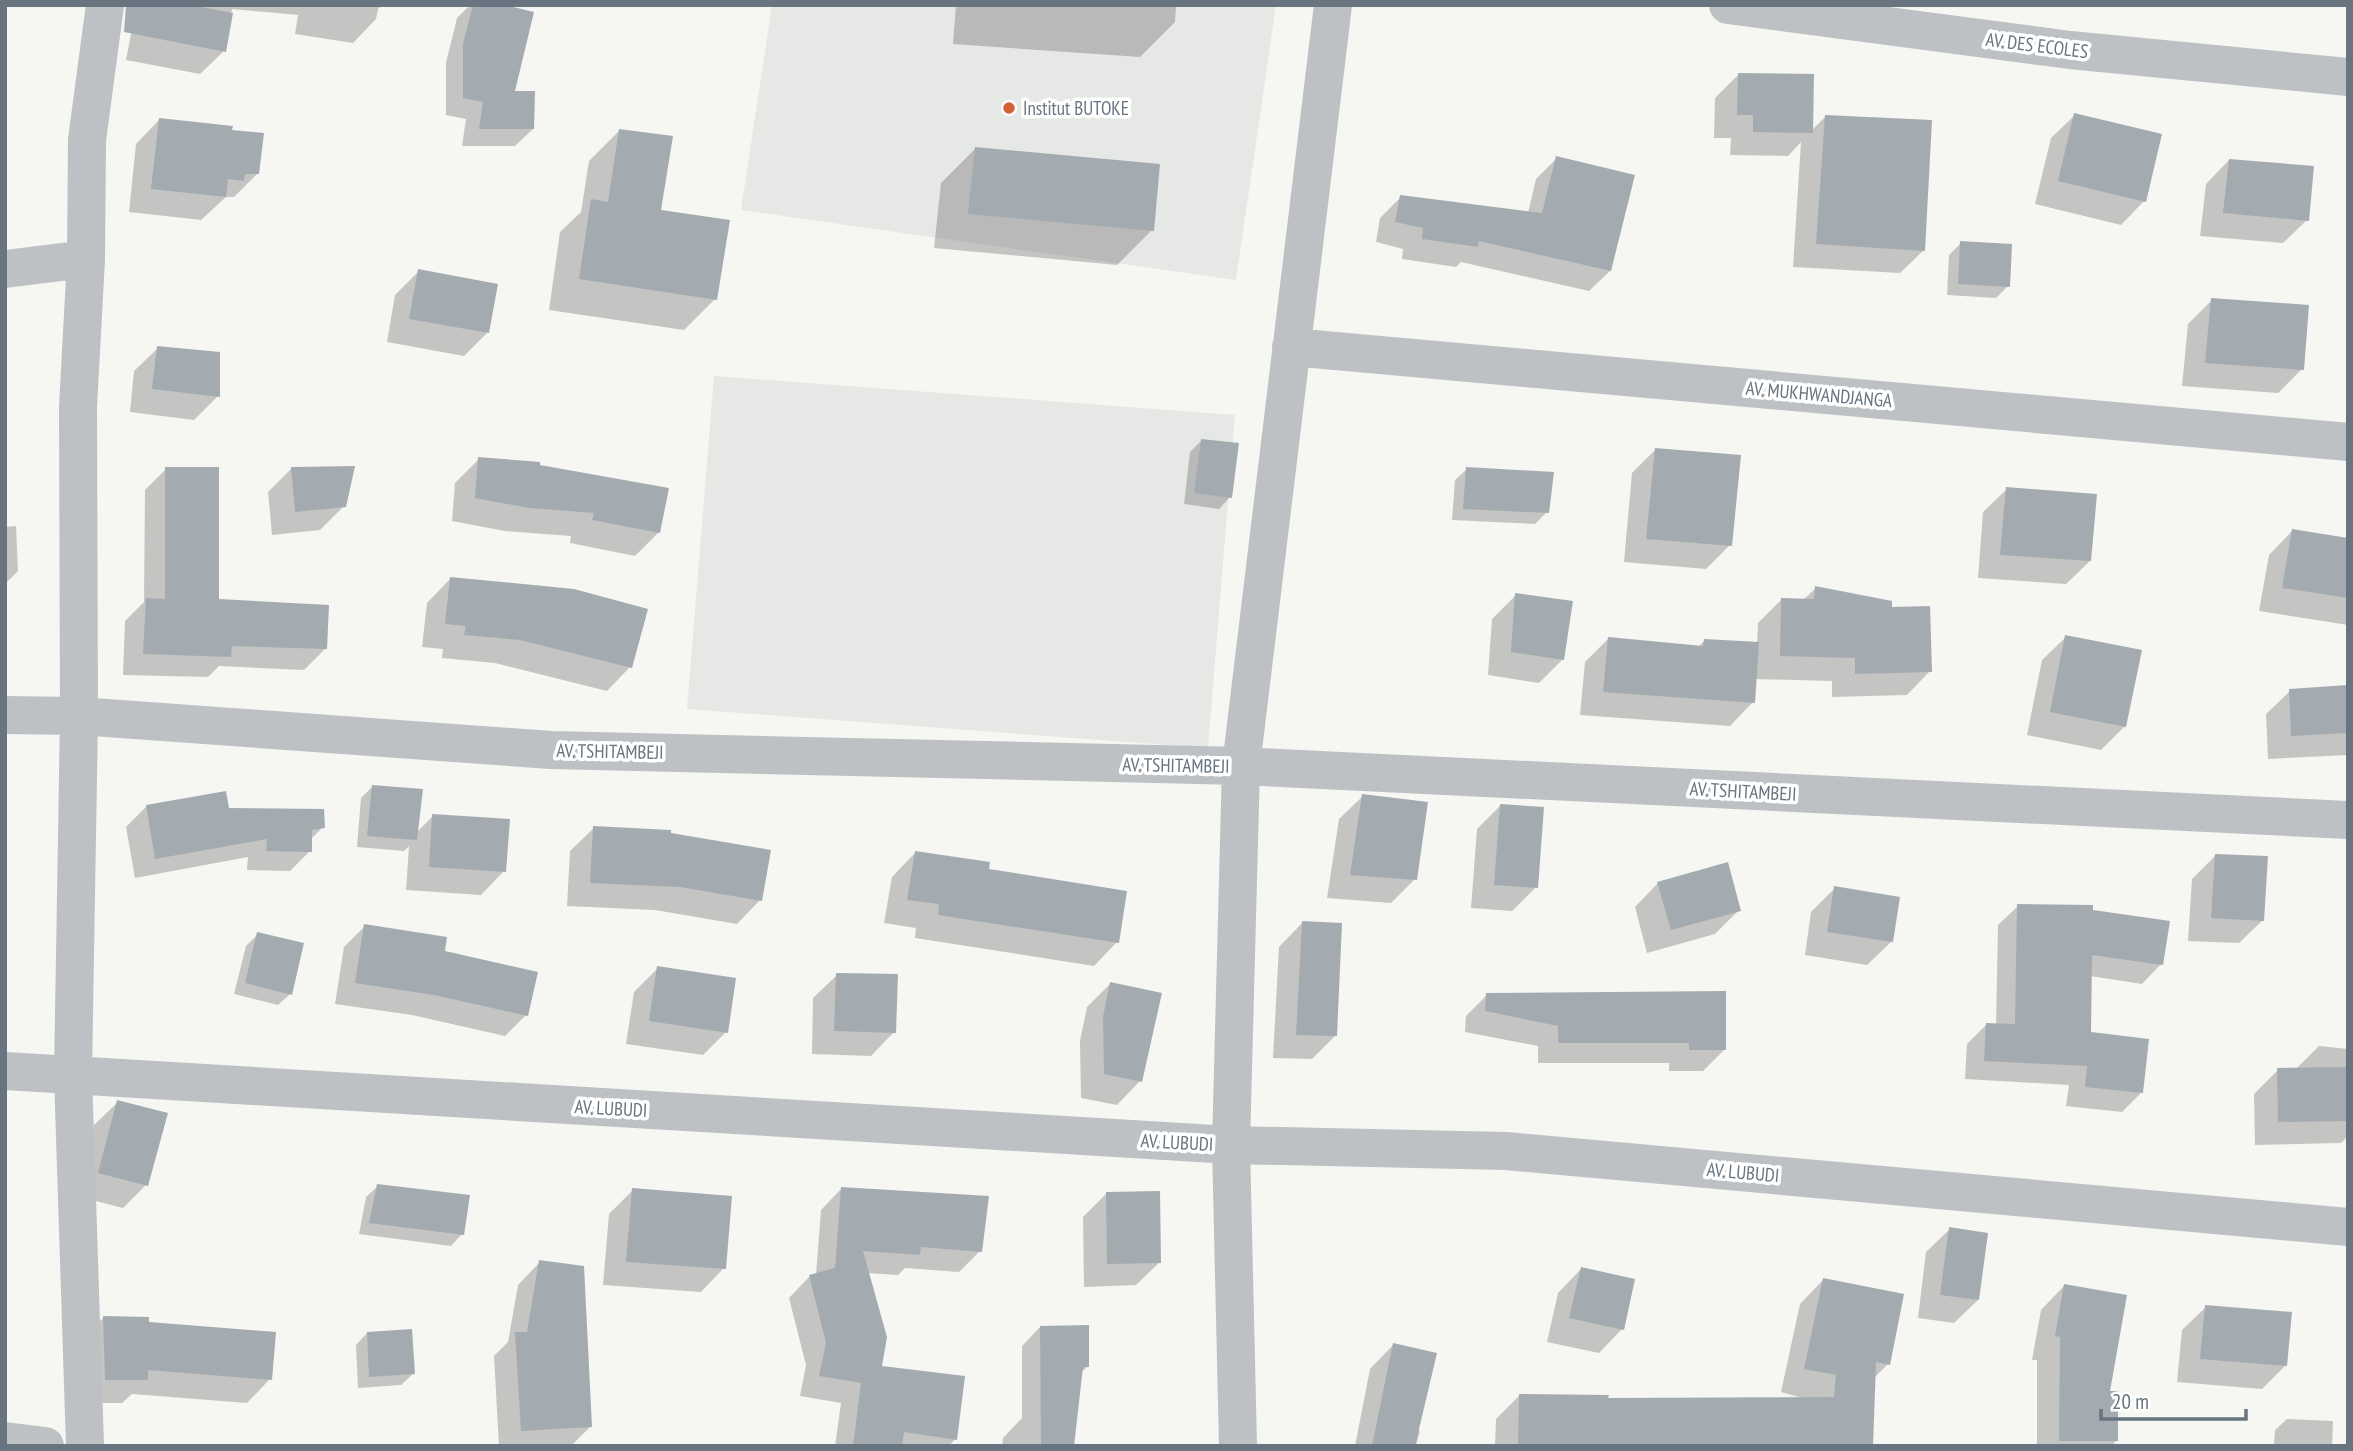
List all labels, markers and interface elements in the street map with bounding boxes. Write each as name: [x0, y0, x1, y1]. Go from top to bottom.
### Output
street label: AV. DES ECOLES: [1984, 27, 2090, 63]
place label: Institut BUTOKE: [1023, 96, 1129, 120]
marker: Institut BUTOKE: [1001, 100, 1017, 116]
street label: AV. MUKHWANDJANGA: [1745, 376, 1893, 412]
street label: AV. TSHITAMBEJI: [556, 738, 664, 764]
street label: AV. TSHITAMBEJI: [1122, 752, 1230, 778]
street label: AV. TSHITAMBEJI: [1689, 776, 1797, 806]
street label: AV. LUBUDI: [574, 1094, 648, 1122]
street label: AV. LUBUDI: [1140, 1128, 1214, 1156]
street label: AV. LUBUDI: [1706, 1157, 1780, 1187]
scale bar: [2101, 1378, 2246, 1422]
text: 20 m: [2112, 1388, 2149, 1415]

